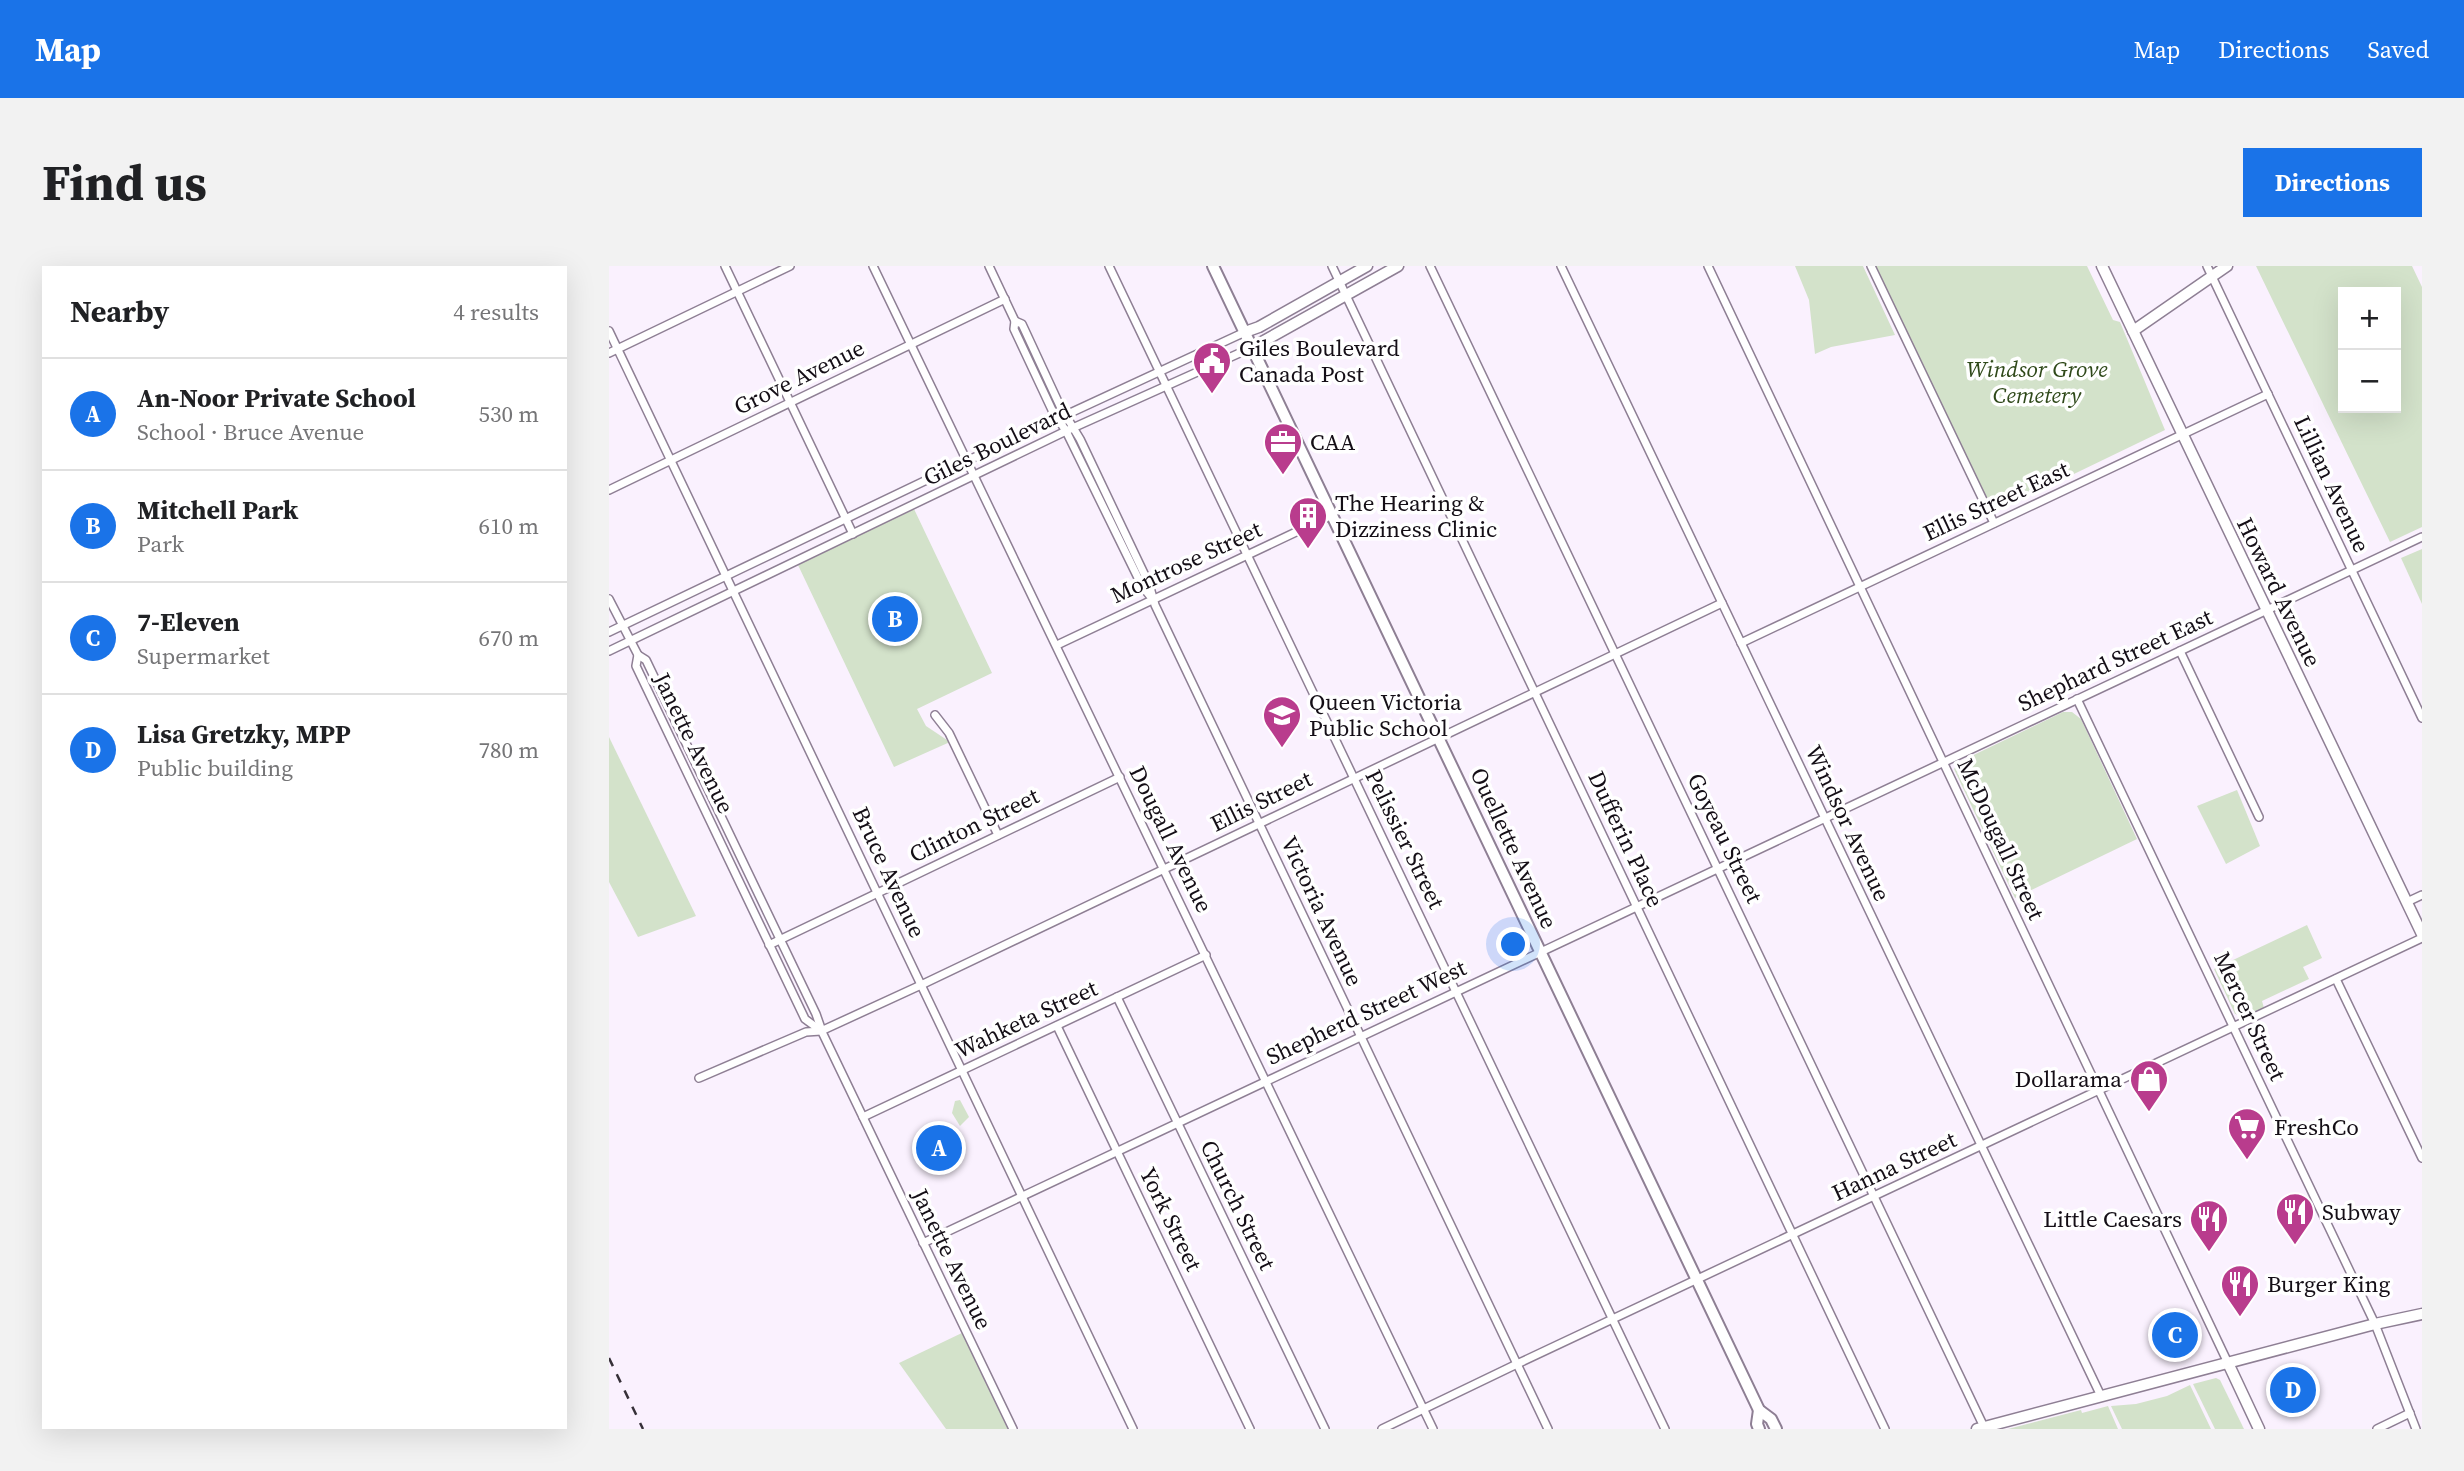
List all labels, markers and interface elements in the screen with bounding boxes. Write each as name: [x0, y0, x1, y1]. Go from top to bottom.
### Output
text: Map: [35, 27, 101, 72]
text: Map: [2133, 33, 2180, 66]
text: Directions: [2218, 33, 2329, 66]
text: Saved: [2367, 33, 2429, 66]
button: Directions: [2243, 148, 2422, 217]
text: Find us: [42, 149, 207, 216]
map controls: [2338, 287, 2401, 413]
button: +: [2338, 287, 2401, 350]
text: Nearby: [70, 291, 169, 332]
text: 4 results: [453, 296, 539, 328]
street label: Grove Avenue: [728, 332, 870, 422]
place label: Giles Boulevard Canada Post: [1239, 332, 1399, 390]
public building icon: Giles Boulevard Canada Post: [1191, 340, 1233, 395]
button: −: [2338, 350, 2401, 413]
park label: Windsor Grove Cemetery: [1966, 353, 2108, 411]
text: An-Noor Private School: [137, 380, 416, 416]
street label: Giles Boulevard: [918, 394, 1076, 494]
text: A: [85, 398, 101, 430]
text: 530 m: [478, 398, 539, 430]
street label: Lillian Avenue: [2286, 410, 2378, 558]
text: School · Bruce Avenue: [137, 416, 364, 448]
office icon: CAA: [1262, 421, 1304, 476]
place label: CAA: [1310, 426, 1356, 458]
street label: Ellis Street East: [1918, 453, 2075, 549]
place label: The Hearing & Dizziness Clinic: [1335, 487, 1497, 545]
text: Mitchell Park: [137, 492, 298, 528]
building icon: The Hearing & Dizziness Clinic: [1287, 495, 1329, 550]
text: B: [86, 510, 100, 542]
text: 610 m: [478, 510, 539, 542]
street label: Howard Avenue: [2229, 512, 2329, 672]
street label: Montrose Street: [1105, 513, 1267, 611]
text: Park: [137, 528, 184, 560]
pin: B: [872, 593, 918, 645]
street label: Shephard Street East: [2013, 601, 2218, 719]
text: 7-Eleven: [137, 604, 240, 640]
text: C: [86, 622, 100, 654]
text: 670 m: [478, 622, 539, 654]
text: Supermarket: [137, 640, 270, 672]
street label: Janette Avenue: [646, 666, 742, 819]
place label: Queen Victoria Public School: [1309, 686, 1462, 744]
school or university icon: Queen Victoria Public School: [1261, 694, 1303, 749]
text: Lisa Gretzky, MPP: [137, 716, 351, 752]
text: D: [85, 734, 101, 766]
text: 780 m: [478, 734, 539, 766]
street label: Windsor Avenue: [1798, 740, 1898, 906]
text: Public building: [137, 752, 293, 784]
street label: McDougall Street: [1950, 753, 2053, 925]
street label: Dougall Avenue: [1122, 760, 1220, 918]
street label: Ellis Street: [1205, 762, 1318, 839]
street label: Ouellette Avenue: [1463, 762, 1565, 934]
street label: Pelissier Street: [1357, 764, 1453, 915]
street label: Dufferin Place: [1580, 766, 1672, 912]
street label: Goyeau Street: [1680, 768, 1770, 909]
street label: Clinton Street: [904, 780, 1045, 870]
street label: Bruce Avenue: [845, 801, 933, 943]
street label: Victoria Avenue: [1273, 831, 1371, 991]
your location: [1496, 927, 1530, 961]
street label: Mercer Street: [2206, 946, 2294, 1086]
street label: Shepherd Street West: [1261, 951, 1472, 1072]
street label: Wahketa Street: [949, 972, 1103, 1066]
shop icon: Dollarama: [2128, 1058, 2170, 1113]
place label: Dollarama: [2015, 1063, 2122, 1095]
supermarket icon: FreshCo: [2226, 1106, 2268, 1161]
place label: FreshCo: [2274, 1111, 2359, 1143]
pin: A: [916, 1122, 962, 1174]
street label: Hanna Street: [1827, 1123, 1962, 1209]
street label: Church Street: [1193, 1135, 1283, 1276]
street label: York Street: [1132, 1162, 1210, 1277]
street label: Janette Avenue: [904, 1182, 1000, 1335]
restaurant icon: Subway: [2274, 1191, 2316, 1246]
place label: Subway: [2322, 1196, 2401, 1228]
restaurant icon: Little Caesars: [2188, 1198, 2230, 1253]
place label: Little Caesars: [2043, 1203, 2182, 1235]
restaurant icon: Burger King: [2219, 1263, 2261, 1318]
place label: Burger King: [2267, 1268, 2391, 1300]
pin: C: [2152, 1309, 2198, 1361]
pin: D: [2270, 1364, 2316, 1416]

